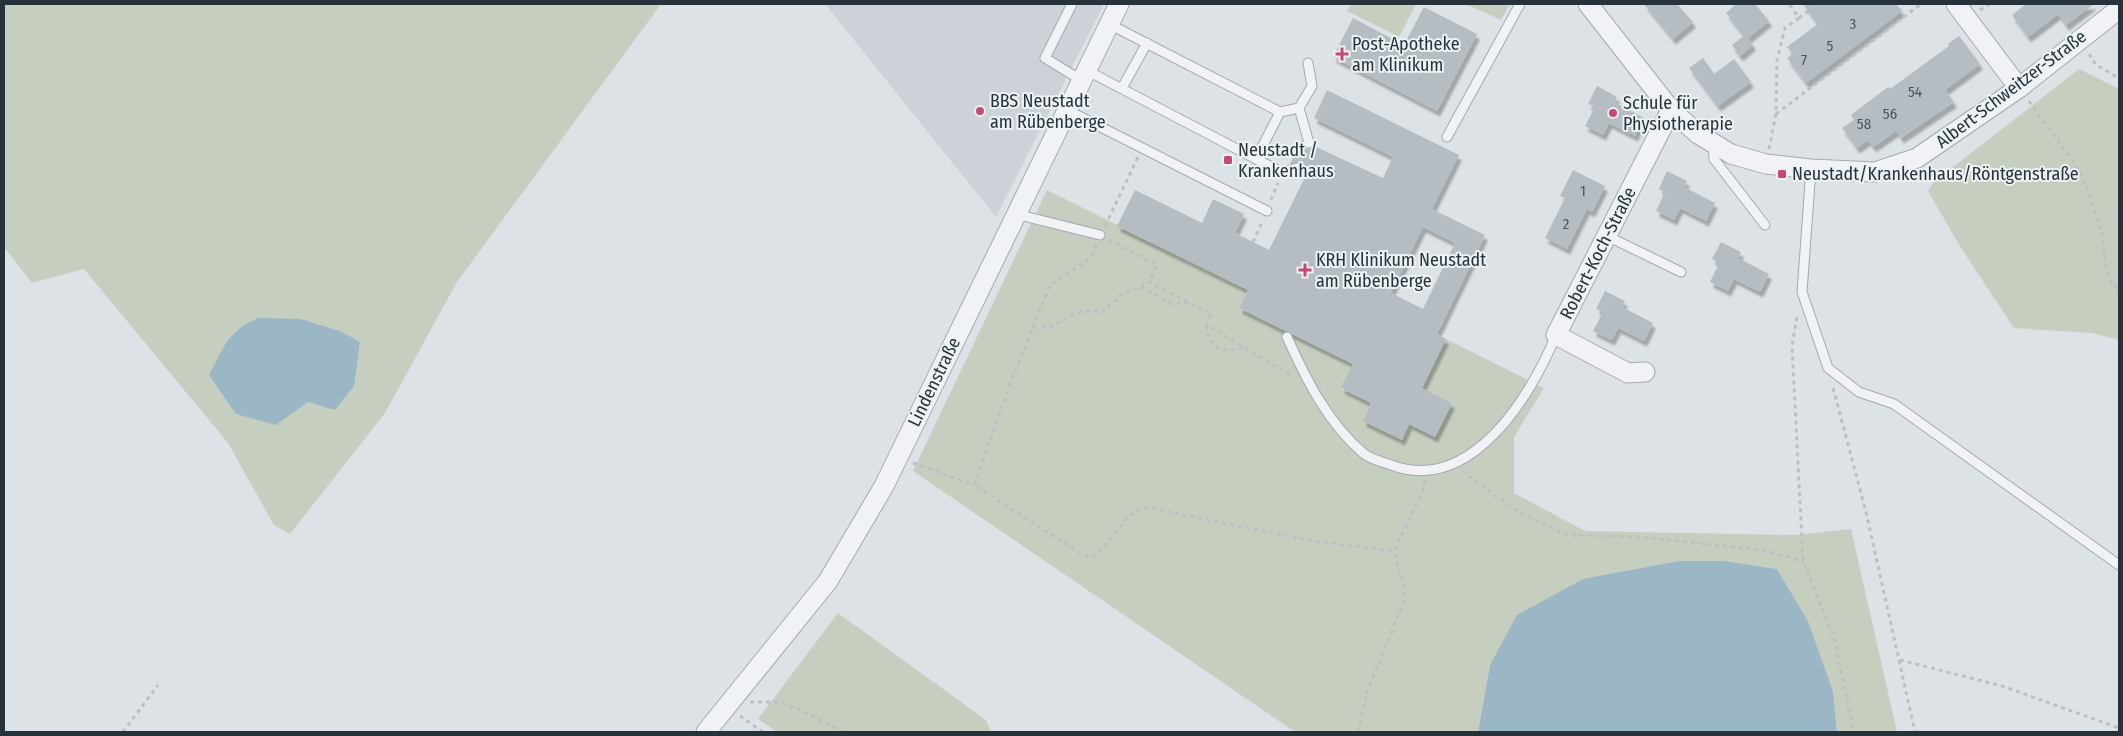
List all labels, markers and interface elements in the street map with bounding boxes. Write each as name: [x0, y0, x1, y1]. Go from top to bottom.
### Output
house number: 3: [1850, 15, 1857, 33]
street label: Albert-Schweitzer-Straße: [1931, 25, 2091, 153]
place label: Post-Apotheke am Klinikum: [1352, 33, 1460, 76]
house number: 5: [1827, 37, 1834, 55]
marker: Post-Apotheke am Klinikum: [1336, 48, 1348, 60]
house number: 7: [1801, 51, 1807, 69]
house number: 54: [1908, 83, 1922, 101]
place label: BBS Neustadt am Rübenberge: [990, 90, 1106, 133]
place label: Schule für Physiotherapie: [1623, 92, 1733, 135]
marker: BBS Neustadt am Rübenberge: [974, 105, 986, 117]
house number: 56: [1883, 105, 1897, 123]
marker: Schule für Physiotherapie: [1607, 107, 1619, 119]
house number: 58: [1857, 115, 1871, 133]
place label: Neustadt / Krankenhaus: [1238, 139, 1334, 182]
marker: Neustadt / Krankenhaus: [1222, 154, 1234, 166]
place label: Neustadt/Krankenhaus/Röntgenstraße: [1792, 163, 2079, 185]
marker: Neustadt/Krankenhaus/Röntgenstraße: [1776, 168, 1788, 180]
house number: 1: [1580, 182, 1586, 200]
street label: Robert-Koch-Straße: [1555, 183, 1641, 323]
house number: 2: [1563, 215, 1570, 233]
place label: KRH Klinikum Neustadt am Rübenberge: [1316, 249, 1486, 292]
marker: KRH Klinikum Neustadt am Rübenberge: [1298, 263, 1312, 277]
street label: Lindenstraße: [903, 334, 965, 430]

